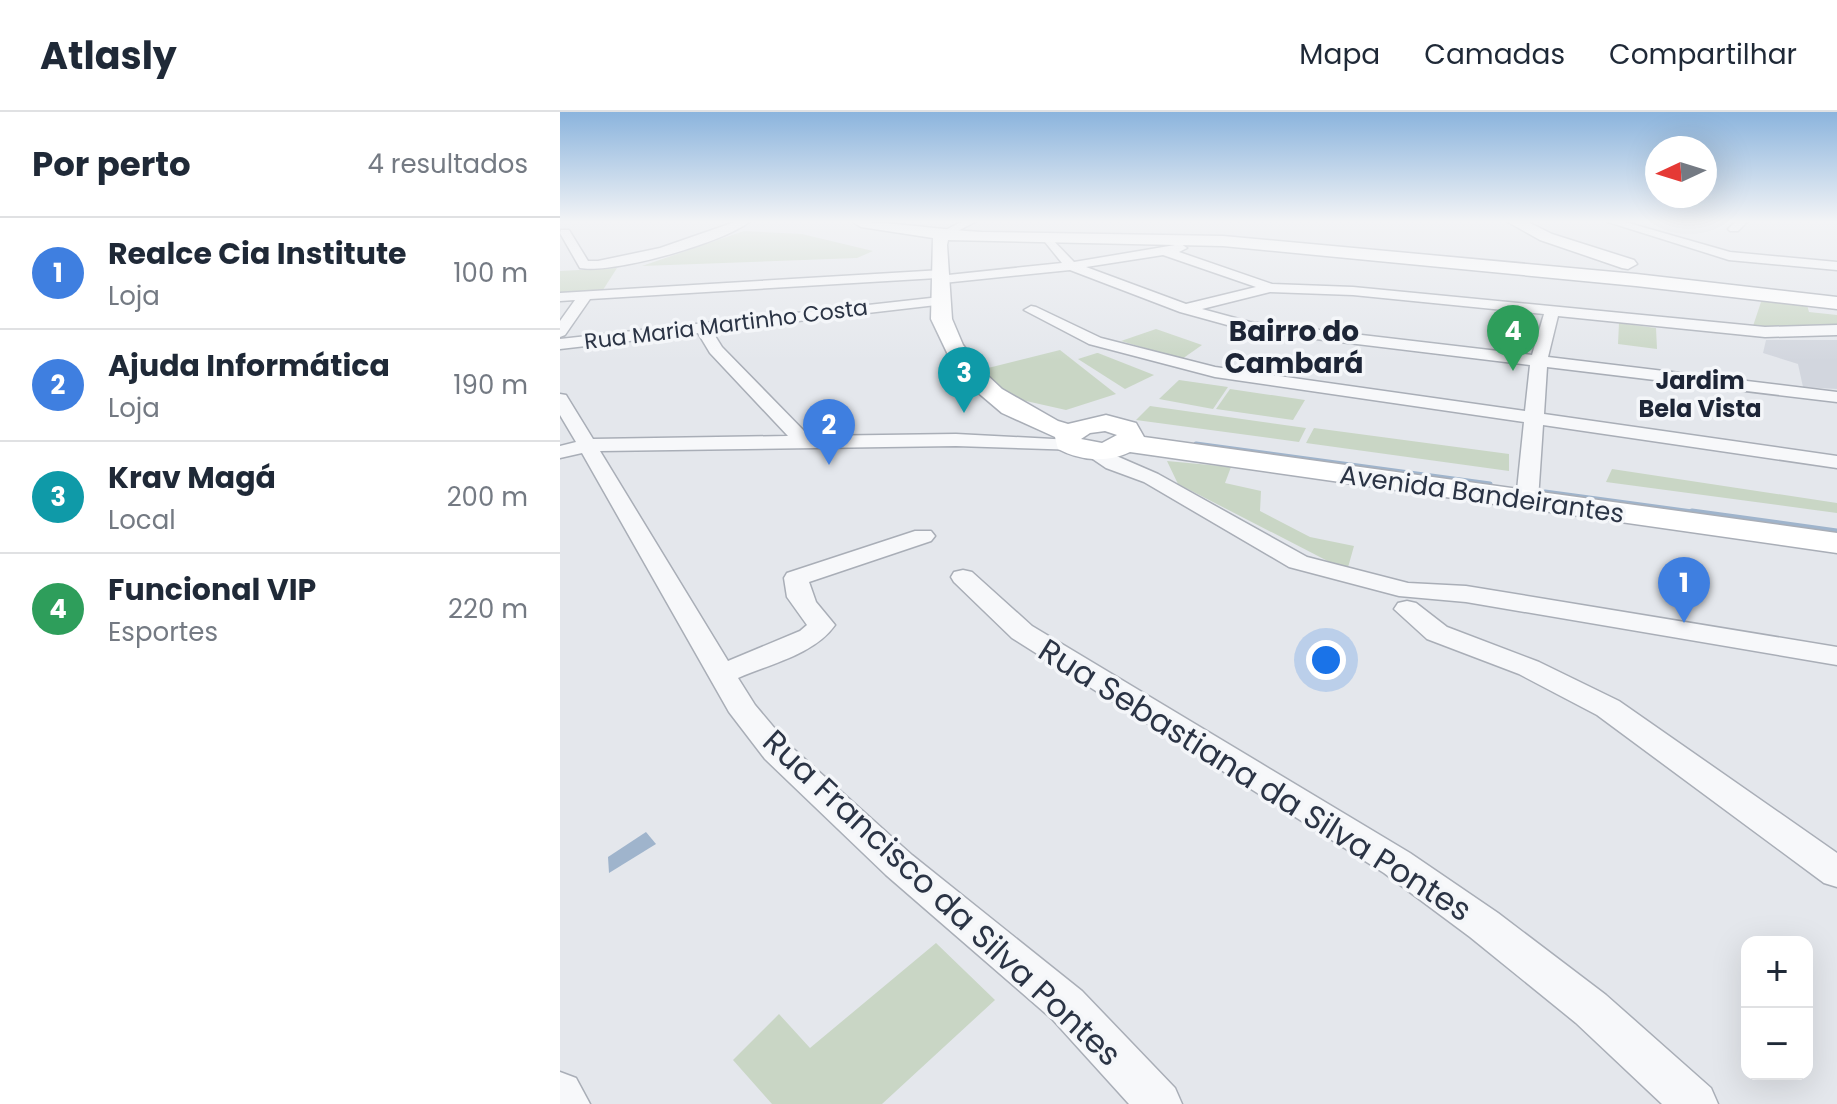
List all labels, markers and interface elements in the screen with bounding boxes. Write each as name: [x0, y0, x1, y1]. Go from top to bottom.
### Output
text: Atlasly: [40, 29, 177, 82]
text: Mapa: [1299, 35, 1380, 74]
text: Camadas: [1424, 35, 1565, 74]
text: Compartilhar: [1609, 35, 1797, 74]
north arrow: [1645, 136, 1717, 208]
text: Por perto: [32, 140, 191, 188]
text: 4 resultados: [367, 146, 528, 182]
text: Realce Cia Institute: [108, 232, 407, 275]
text: 1: [53, 255, 63, 291]
text: 100 m: [453, 255, 528, 291]
text: Loja: [108, 278, 160, 314]
street label: Rua Maria Martinho Costa: [583, 292, 870, 357]
pin: 4: [1487, 305, 1539, 371]
district label: Bairro do Cambará: [1224, 312, 1364, 383]
text: Ajuda Informática: [108, 344, 390, 387]
pin: 3: [938, 347, 990, 413]
district label: Jardim Bela Vista: [1638, 364, 1762, 425]
text: 2: [51, 367, 65, 403]
text: 190 m: [453, 367, 528, 403]
text: Loja: [108, 390, 160, 426]
pin: 2: [803, 399, 855, 465]
text: Krav Magá: [108, 456, 276, 499]
street label: Avenida Bandeirantes: [1338, 456, 1626, 532]
text: 3: [50, 479, 66, 515]
text: 200 m: [447, 479, 528, 515]
text: Local: [108, 502, 176, 538]
pin: 1: [1658, 557, 1710, 623]
text: Funcional VIP: [108, 568, 316, 611]
text: 4: [49, 591, 67, 627]
text: 220 m: [448, 591, 528, 627]
text: Esportes: [108, 614, 218, 650]
street label: Rua Sebastiana da Silva Pontes: [1030, 627, 1480, 932]
your location: [1306, 640, 1346, 680]
street label: Rua Francisco da Silva Pontes: [753, 719, 1131, 1076]
map controls: [1741, 936, 1813, 1080]
button: +: [1741, 936, 1813, 1008]
button: −: [1741, 1008, 1813, 1080]

